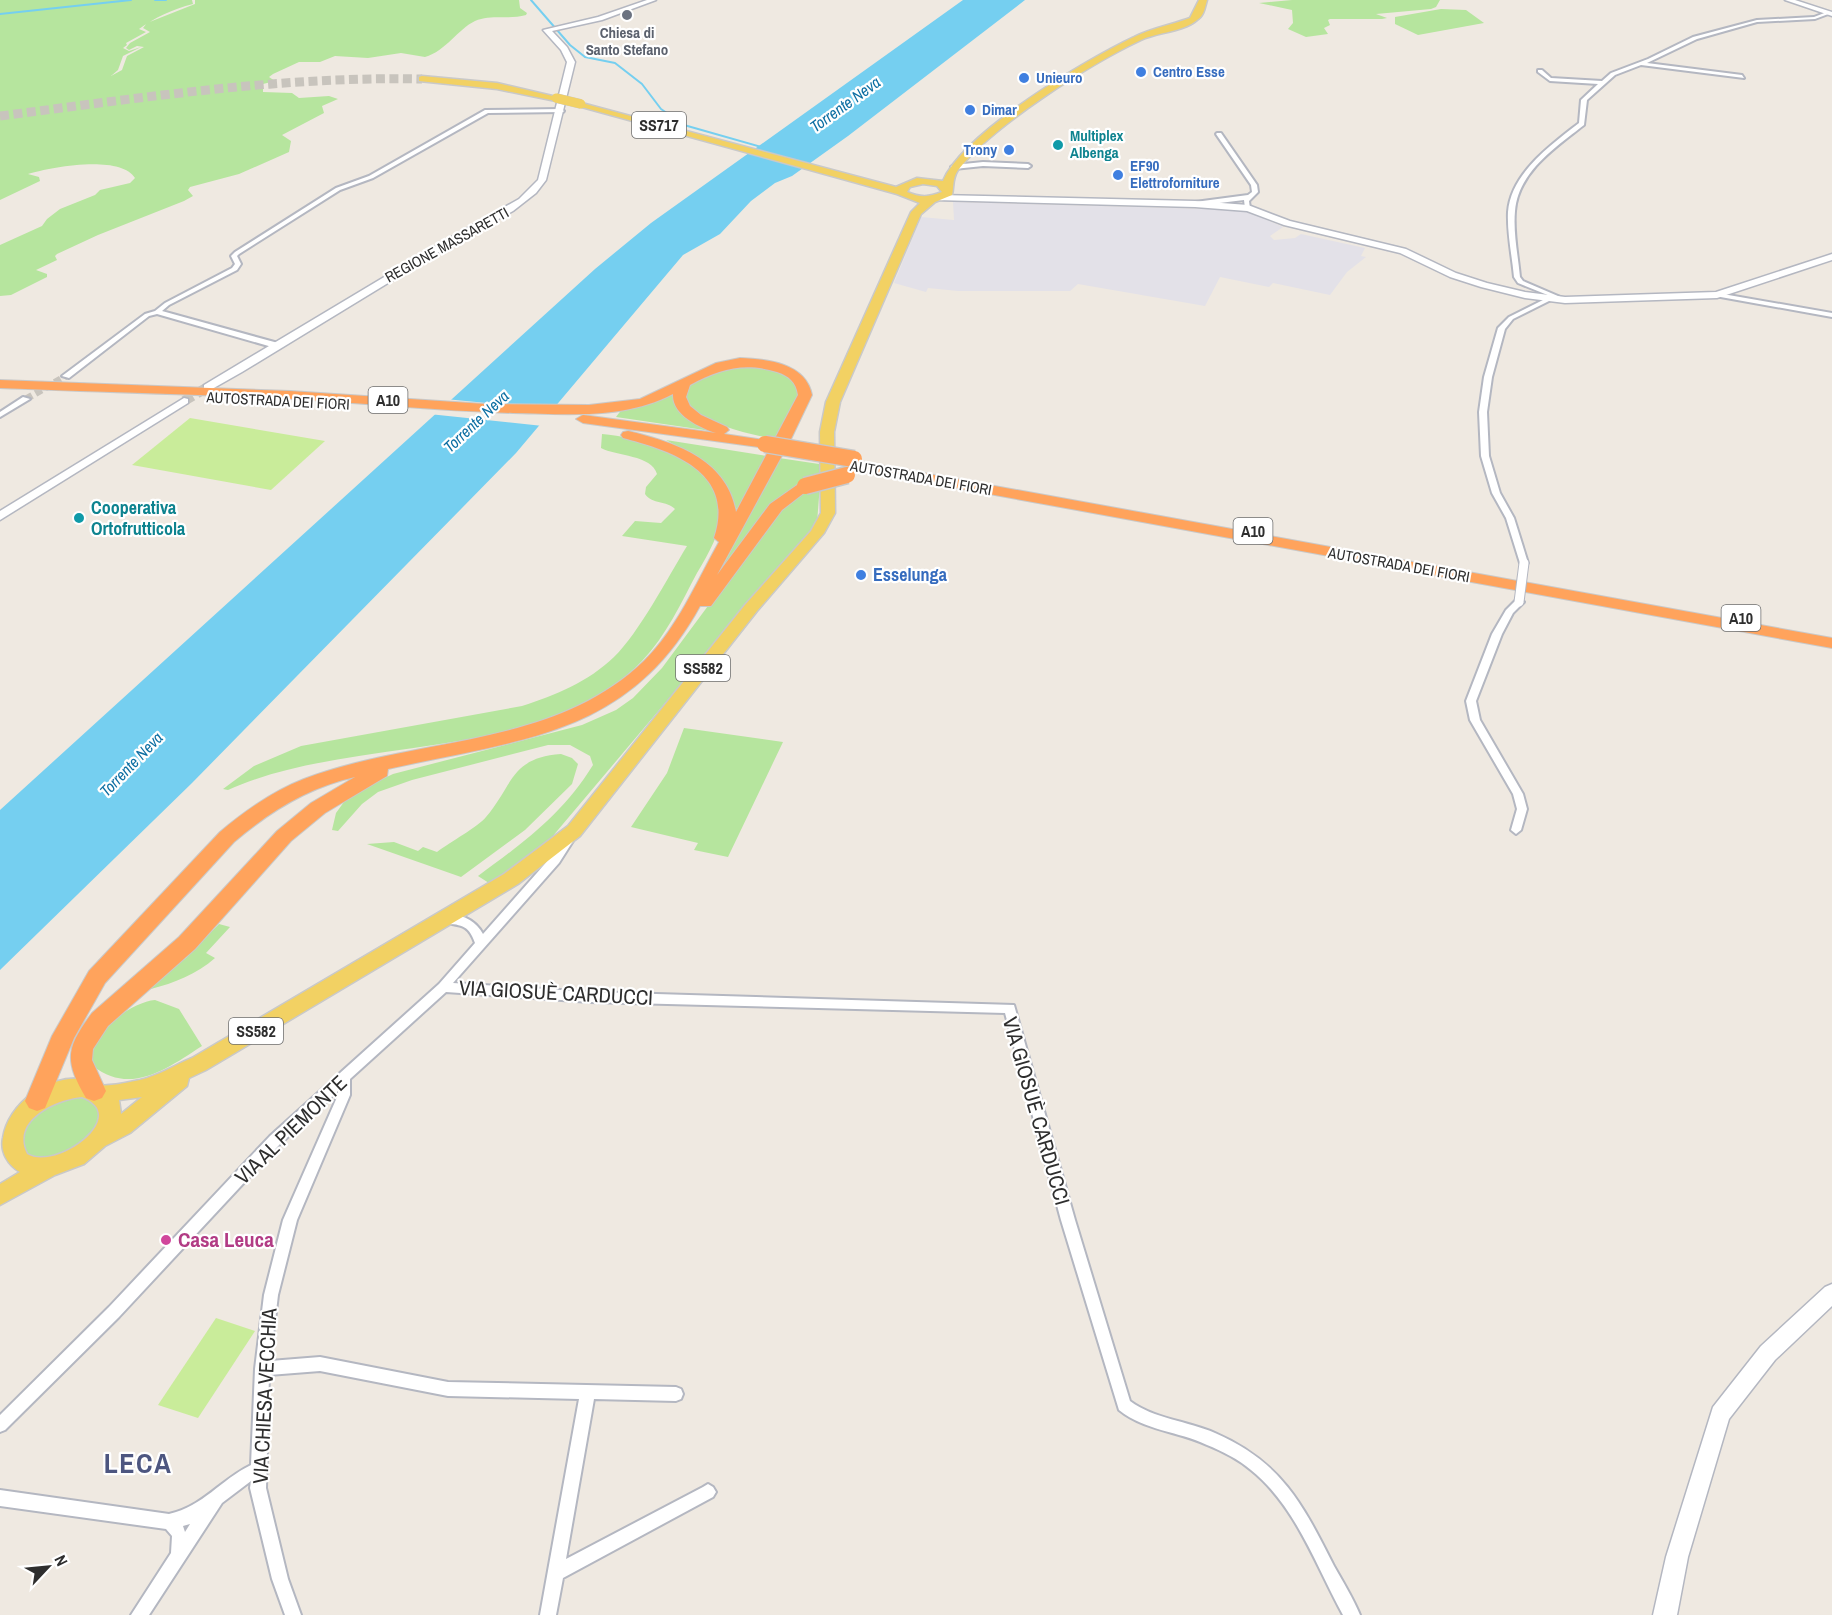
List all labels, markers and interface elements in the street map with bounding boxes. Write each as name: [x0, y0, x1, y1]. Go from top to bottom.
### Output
marker: Chiesa di Santo Stefano: [620, 8, 634, 22]
place label: Chiesa di Santo Stefano: [586, 22, 668, 60]
place label: Centro Esse: [1153, 61, 1225, 82]
marker: Centro Esse: [1134, 65, 1148, 79]
place label: Unieuro: [1036, 67, 1082, 88]
water label: Torrente Neva: [805, 71, 885, 137]
marker: Unieuro: [1017, 71, 1031, 85]
place label: Dimar: [982, 99, 1017, 120]
marker: Dimar: [963, 103, 977, 117]
road number: SS717: [632, 112, 686, 138]
place label: Multiplex Albenga: [1070, 125, 1123, 163]
marker: Multiplex Albenga: [1051, 138, 1065, 152]
place label: Trony: [964, 139, 997, 160]
marker: Trony: [1002, 143, 1016, 157]
place label: EF90 Elettroforniture: [1130, 155, 1220, 193]
marker: EF90 Elettroforniture: [1111, 168, 1125, 182]
street label: REGIONE MASSARETTI: [381, 202, 513, 287]
water label: Torrente Neva: [438, 385, 514, 457]
street label: AUTOSTRADA DEI FIORI: [205, 386, 350, 415]
road number: A10: [368, 387, 408, 413]
street label: AUTOSTRADA DEI FIORI: [848, 455, 993, 500]
place label: Cooperativa Ortofrutticola: [91, 495, 186, 541]
marker: Cooperativa Ortofrutticola: [72, 511, 86, 525]
road number: A10: [1234, 518, 1272, 544]
street label: AUTOSTRADA DEI FIORI: [1326, 542, 1471, 587]
place label: Esselunga: [873, 562, 948, 587]
marker: Esselunga: [854, 568, 868, 582]
road number: A10: [1722, 605, 1760, 631]
road number: SS582: [676, 655, 730, 681]
water label: Torrente Neva: [95, 727, 167, 801]
street label: VIA GIOSUÈ CARDUCCI: [458, 973, 654, 1012]
street label: VIA GIOSUÈ CARDUCCI: [996, 1014, 1077, 1208]
road number: SS582: [229, 1018, 283, 1044]
street label: VIA AL PIEMONTE: [228, 1069, 353, 1191]
place label: Casa Leuca: [178, 1225, 274, 1254]
marker: Casa Leuca: [159, 1233, 173, 1247]
street label: VIA CHIESA VECCHIA: [245, 1307, 284, 1485]
district label: LECA: [104, 1444, 172, 1482]
north arrow: [18, 1537, 78, 1597]
text: N: [50, 1551, 73, 1570]

